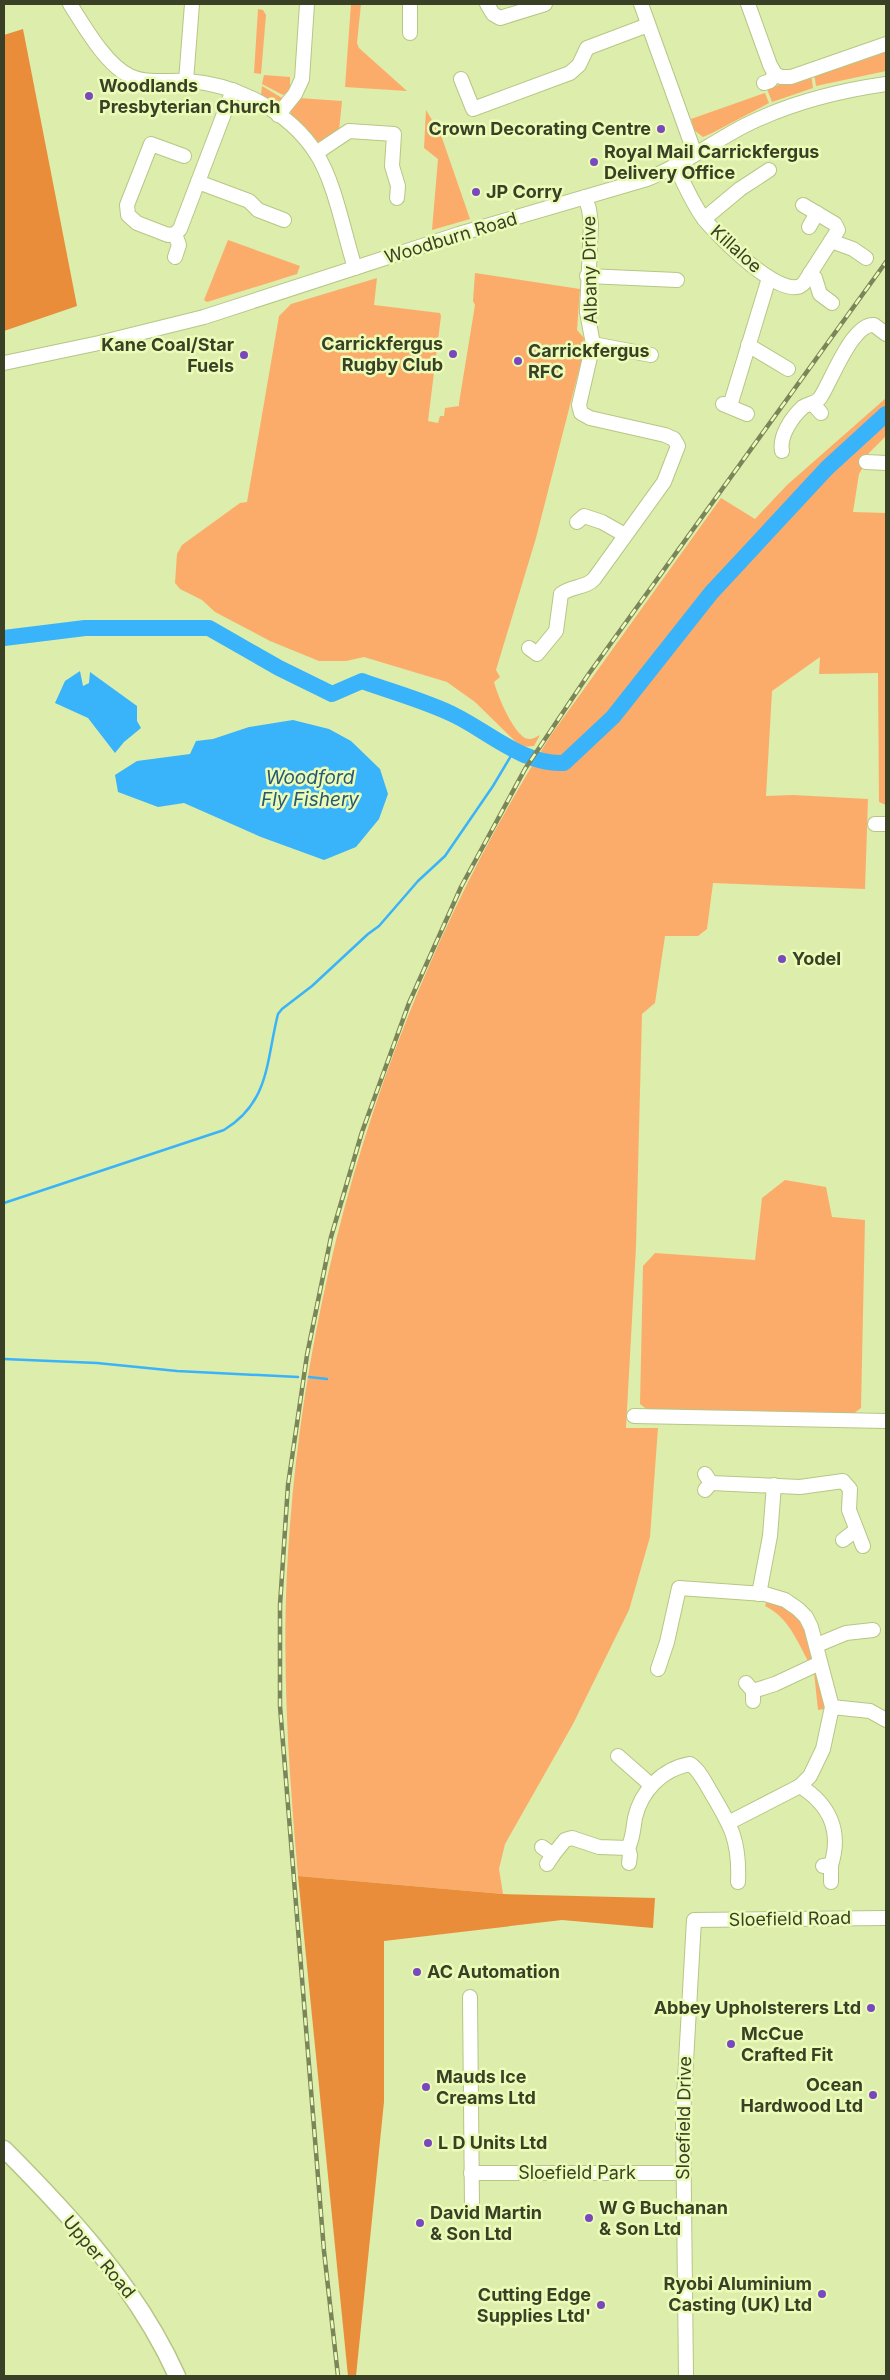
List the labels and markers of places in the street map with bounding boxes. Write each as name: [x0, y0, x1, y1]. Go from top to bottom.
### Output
place label: Woodlands Presbyterian Church: [99, 75, 280, 117]
marker: Woodlands Presbyterian Church: [83, 90, 95, 102]
place label: Crown Decorating Centre: [429, 118, 651, 139]
marker: Crown Decorating Centre: [655, 123, 667, 135]
place label: Royal Mail Carrickfergus Delivery Office: [604, 141, 819, 183]
marker: Royal Mail Carrickfergus Delivery Office: [588, 156, 600, 168]
place label: JP Corry: [486, 181, 563, 202]
marker: JP Corry: [470, 186, 482, 198]
place label: Carrickfergus Rugby Club: [321, 333, 443, 375]
place label: Kane Coal/Star Fuels: [101, 334, 234, 376]
place label: Carrickfergus RFC: [528, 340, 650, 382]
marker: Carrickfergus Rugby Club: [447, 348, 459, 360]
marker: Kane Coal/Star Fuels: [238, 349, 250, 361]
marker: Carrickfergus RFC: [512, 355, 524, 367]
place label: Yodel: [792, 948, 841, 969]
marker: Yodel: [776, 953, 788, 965]
place label: AC Automation: [427, 1961, 560, 1982]
marker: AC Automation: [411, 1966, 423, 1978]
place label: Abbey Upholsterers Ltd: [654, 1997, 861, 2018]
marker: Abbey Upholsterers Ltd: [865, 2002, 877, 2014]
place label: McCue Crafted Fit: [741, 2023, 833, 2065]
marker: McCue Crafted Fit: [725, 2038, 737, 2050]
place label: Mauds Ice Creams Ltd: [436, 2066, 536, 2108]
place label: Ocean Hardwood Ltd: [741, 2074, 863, 2116]
marker: Mauds Ice Creams Ltd: [420, 2081, 432, 2093]
marker: Ocean Hardwood Ltd: [867, 2089, 879, 2101]
place label: L D Units Ltd: [438, 2132, 547, 2153]
marker: L D Units Ltd: [422, 2137, 434, 2149]
place label: W G Buchanan & Son Ltd: [599, 2197, 728, 2239]
place label: David Martin & Son Ltd: [430, 2202, 542, 2244]
marker: W G Buchanan & Son Ltd: [583, 2212, 595, 2224]
marker: David Martin & Son Ltd: [414, 2217, 426, 2229]
place label: Ryobi Aluminium Casting (UK) Ltd: [664, 2273, 812, 2315]
place label: Cutting Edge Supplies Ltd': [477, 2284, 591, 2326]
marker: Ryobi Aluminium Casting (UK) Ltd: [816, 2288, 828, 2300]
marker: Cutting Edge Supplies Ltd': [595, 2299, 607, 2311]

